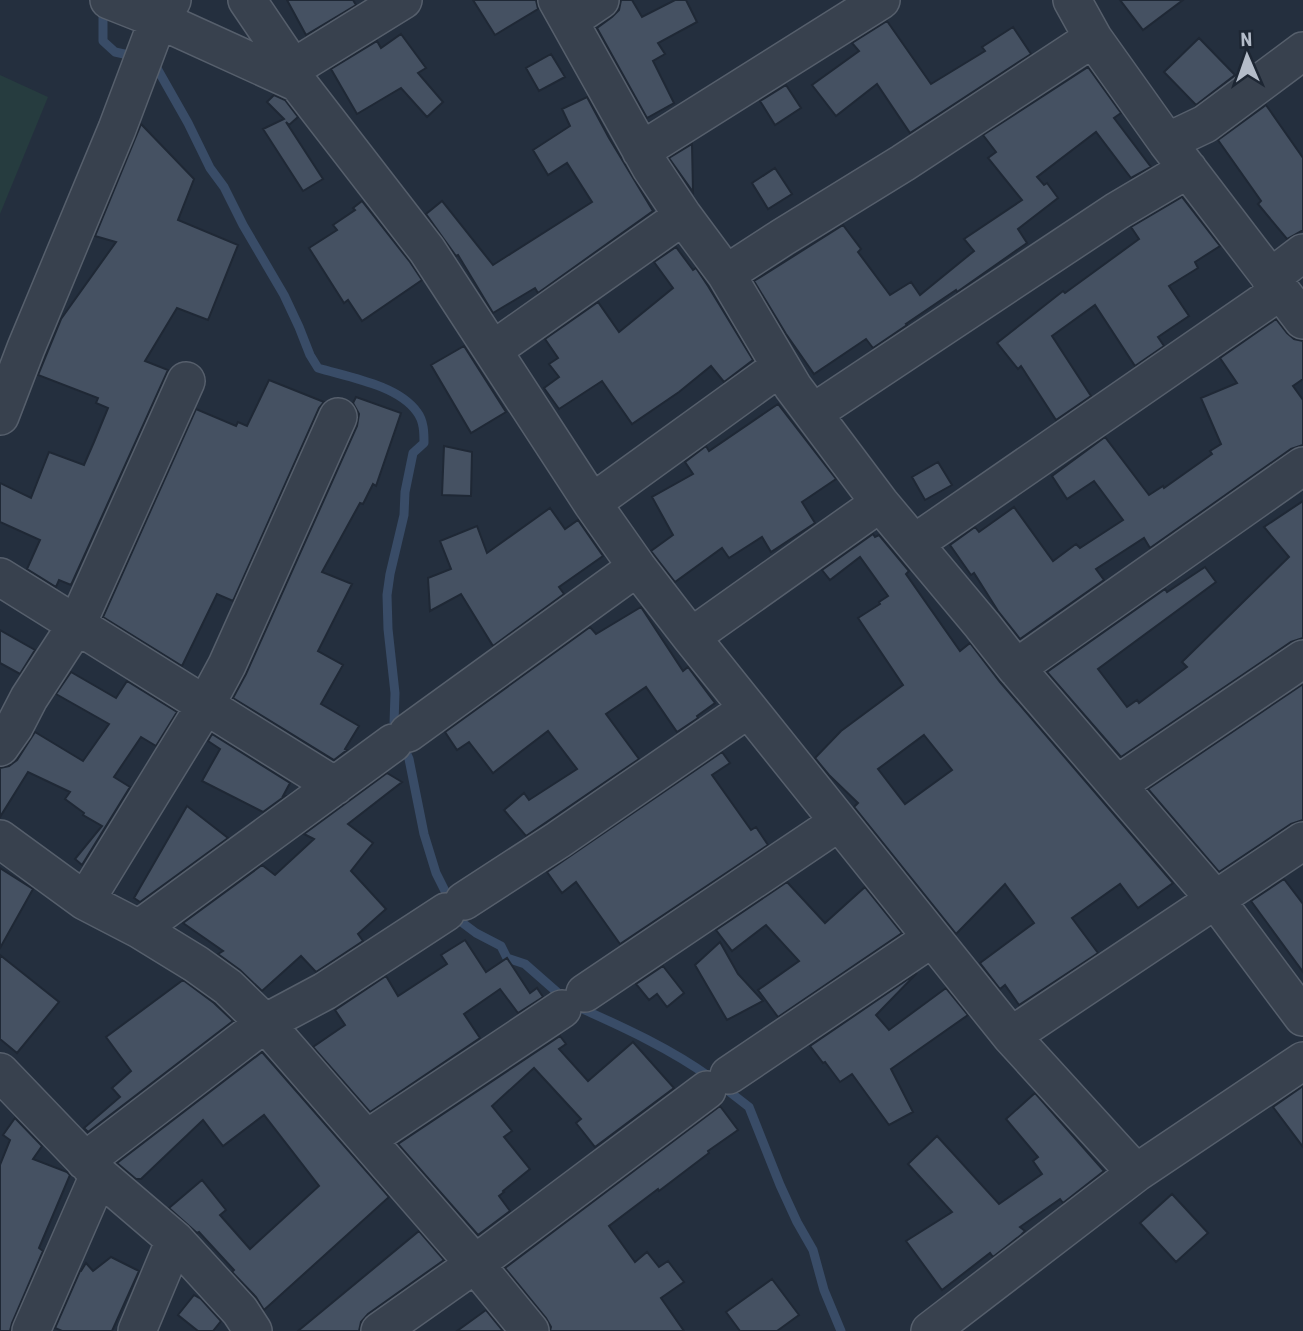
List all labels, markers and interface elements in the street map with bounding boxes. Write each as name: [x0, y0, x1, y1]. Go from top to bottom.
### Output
north arrow: [1212, 21, 1282, 91]
text: N: [1240, 28, 1253, 51]

